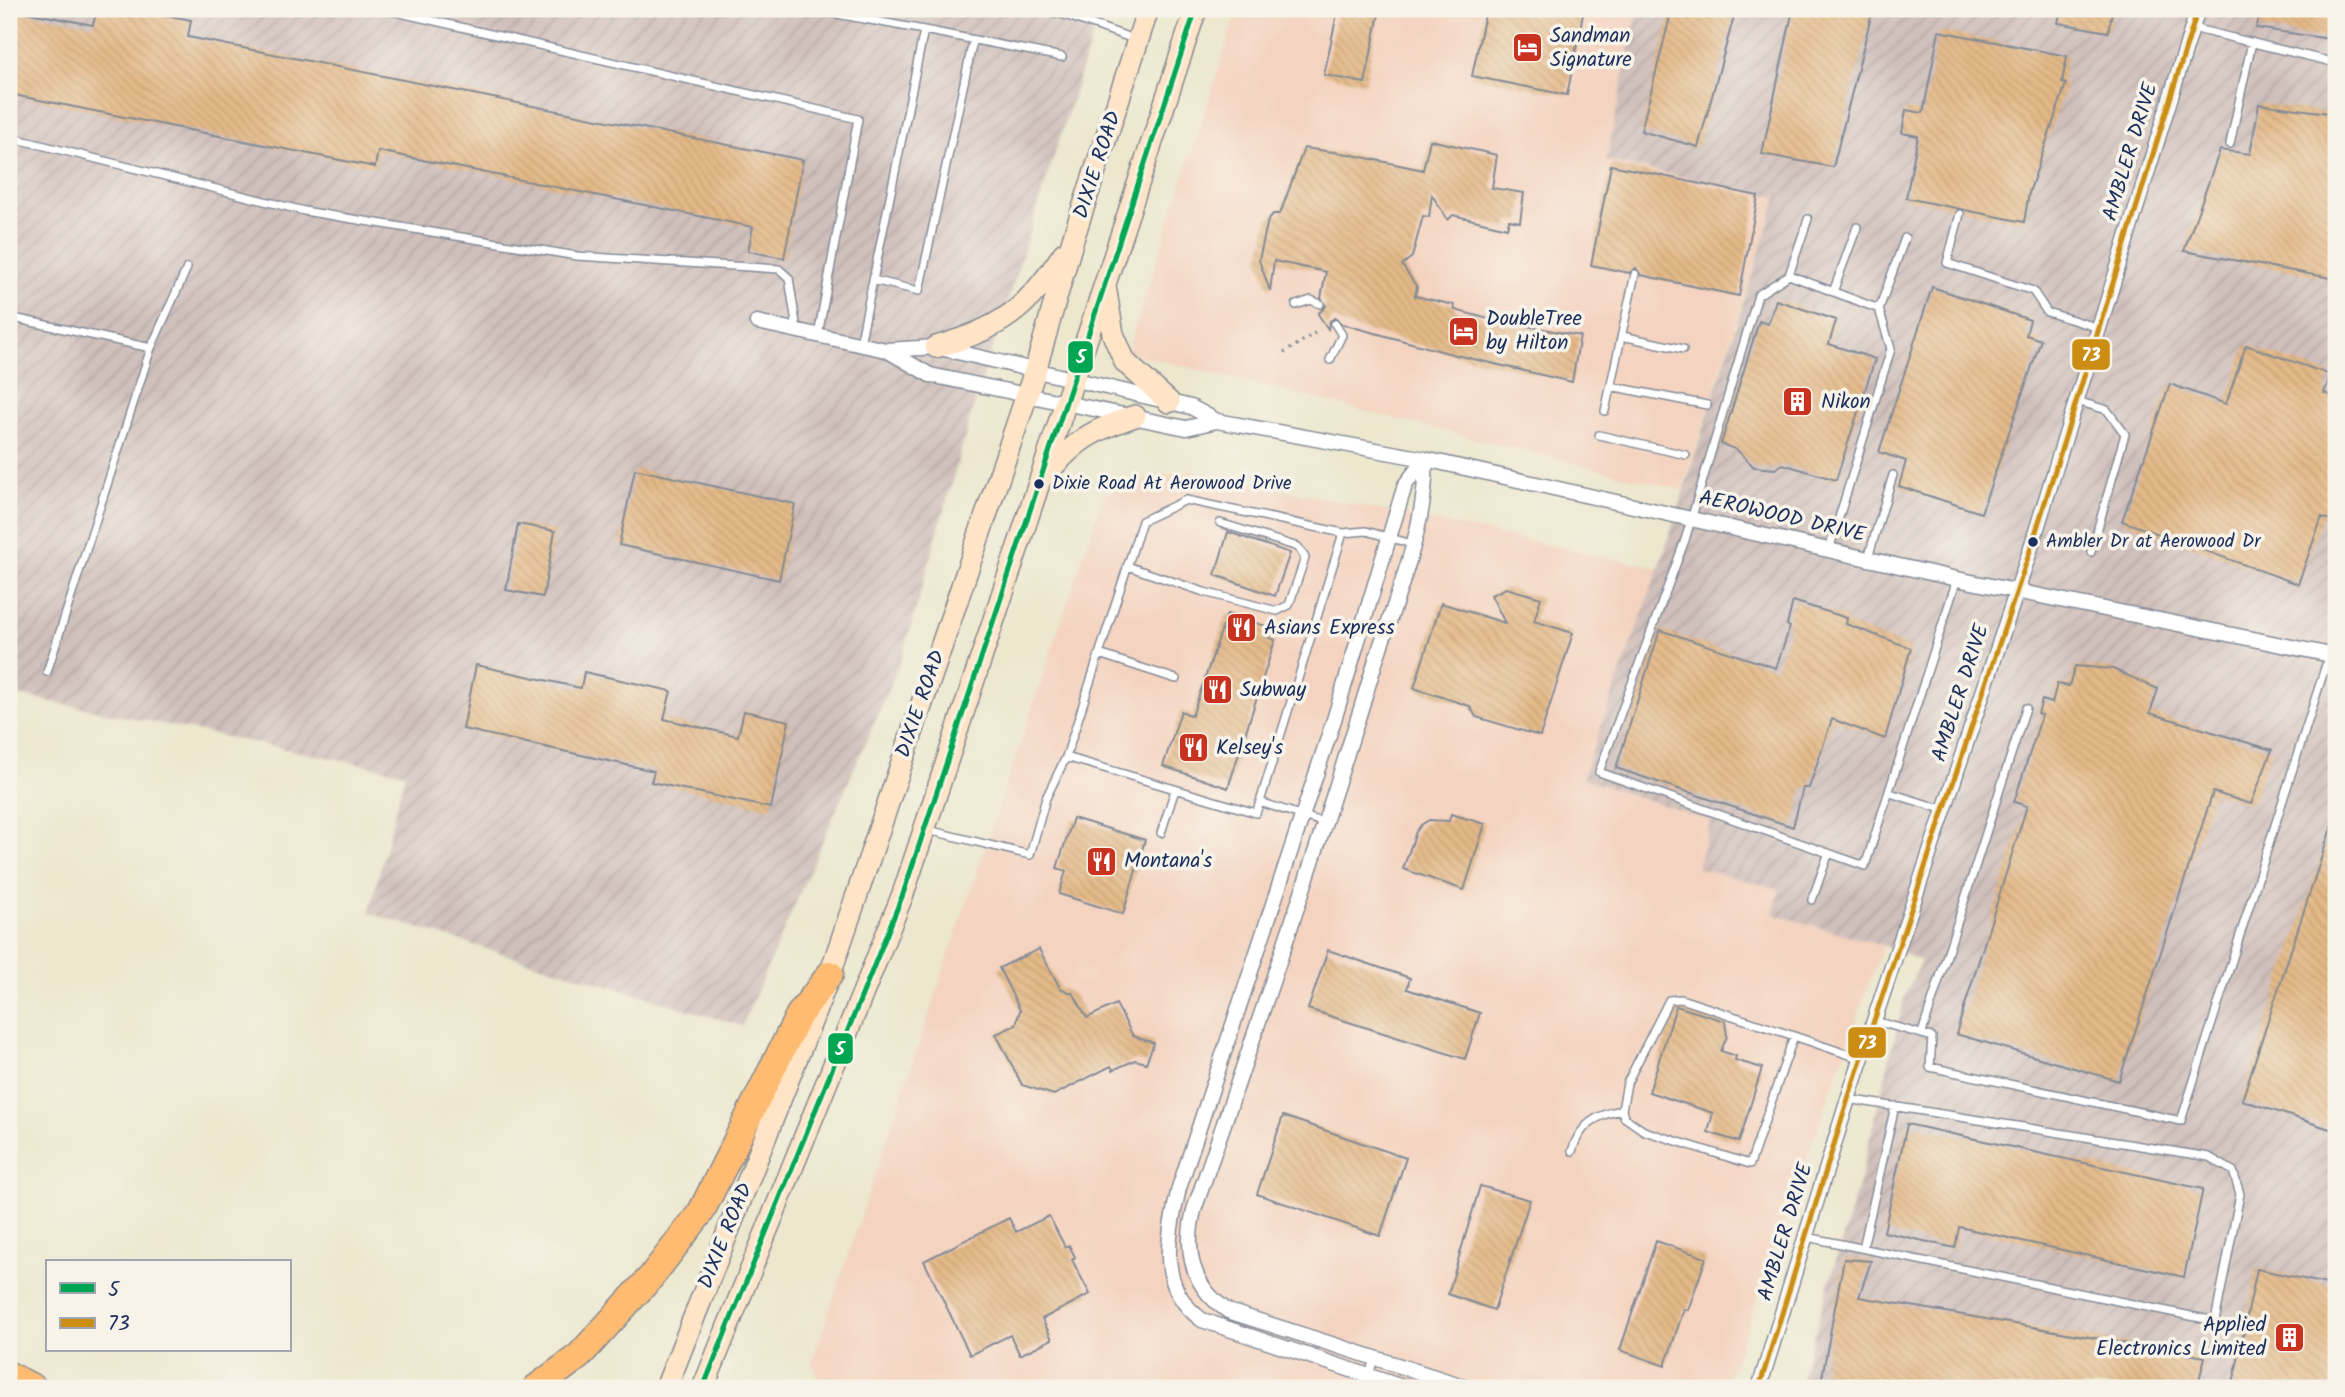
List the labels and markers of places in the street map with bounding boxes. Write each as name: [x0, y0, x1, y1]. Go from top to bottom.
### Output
place label: Sandman Signature: [1550, 20, 1632, 77]
hotel icon: Sandman Signature: [1510, 31, 1544, 65]
place label: DoubleTree by Hilton: [1486, 303, 1582, 360]
hotel icon: DoubleTree by Hilton: [1446, 314, 1480, 348]
building icon: Nikon: [1781, 385, 1815, 419]
place label: Nikon: [1821, 386, 1871, 419]
place label: Dixie Road At Aerowood Drive: [1052, 469, 1292, 499]
marker: Dixie Road At Aerowood Drive: [1032, 477, 1046, 491]
place label: Ambler Dr at Aerowood Dr: [2046, 527, 2262, 557]
marker: Ambler Dr at Aerowood Dr: [2026, 535, 2040, 549]
restaurant icon: Asians Express: [1224, 611, 1258, 645]
place label: Asians Express: [1264, 612, 1395, 645]
restaurant icon: Subway: [1200, 673, 1234, 707]
place label: Subway: [1240, 674, 1306, 707]
restaurant icon: Kelsey's: [1176, 731, 1210, 765]
place label: Kelsey's: [1216, 732, 1283, 765]
restaurant icon: Montana's: [1084, 844, 1118, 878]
place label: Montana's: [1124, 845, 1212, 878]
place label: Applied Electronics Limited: [2096, 1309, 2267, 1366]
building icon: Applied Electronics Limited: [2272, 1320, 2306, 1354]

